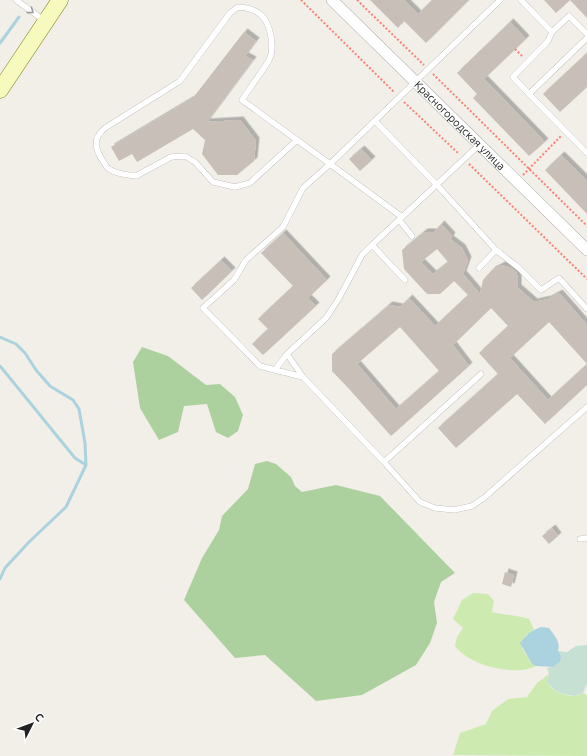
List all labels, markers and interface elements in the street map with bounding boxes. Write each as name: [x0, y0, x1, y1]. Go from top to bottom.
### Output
one-way arrow: [26, 6, 33, 13]
street label: Красногородская улица: [412, 78, 508, 172]
north arrow: [12, 704, 52, 744]
text: С: [33, 711, 46, 724]

